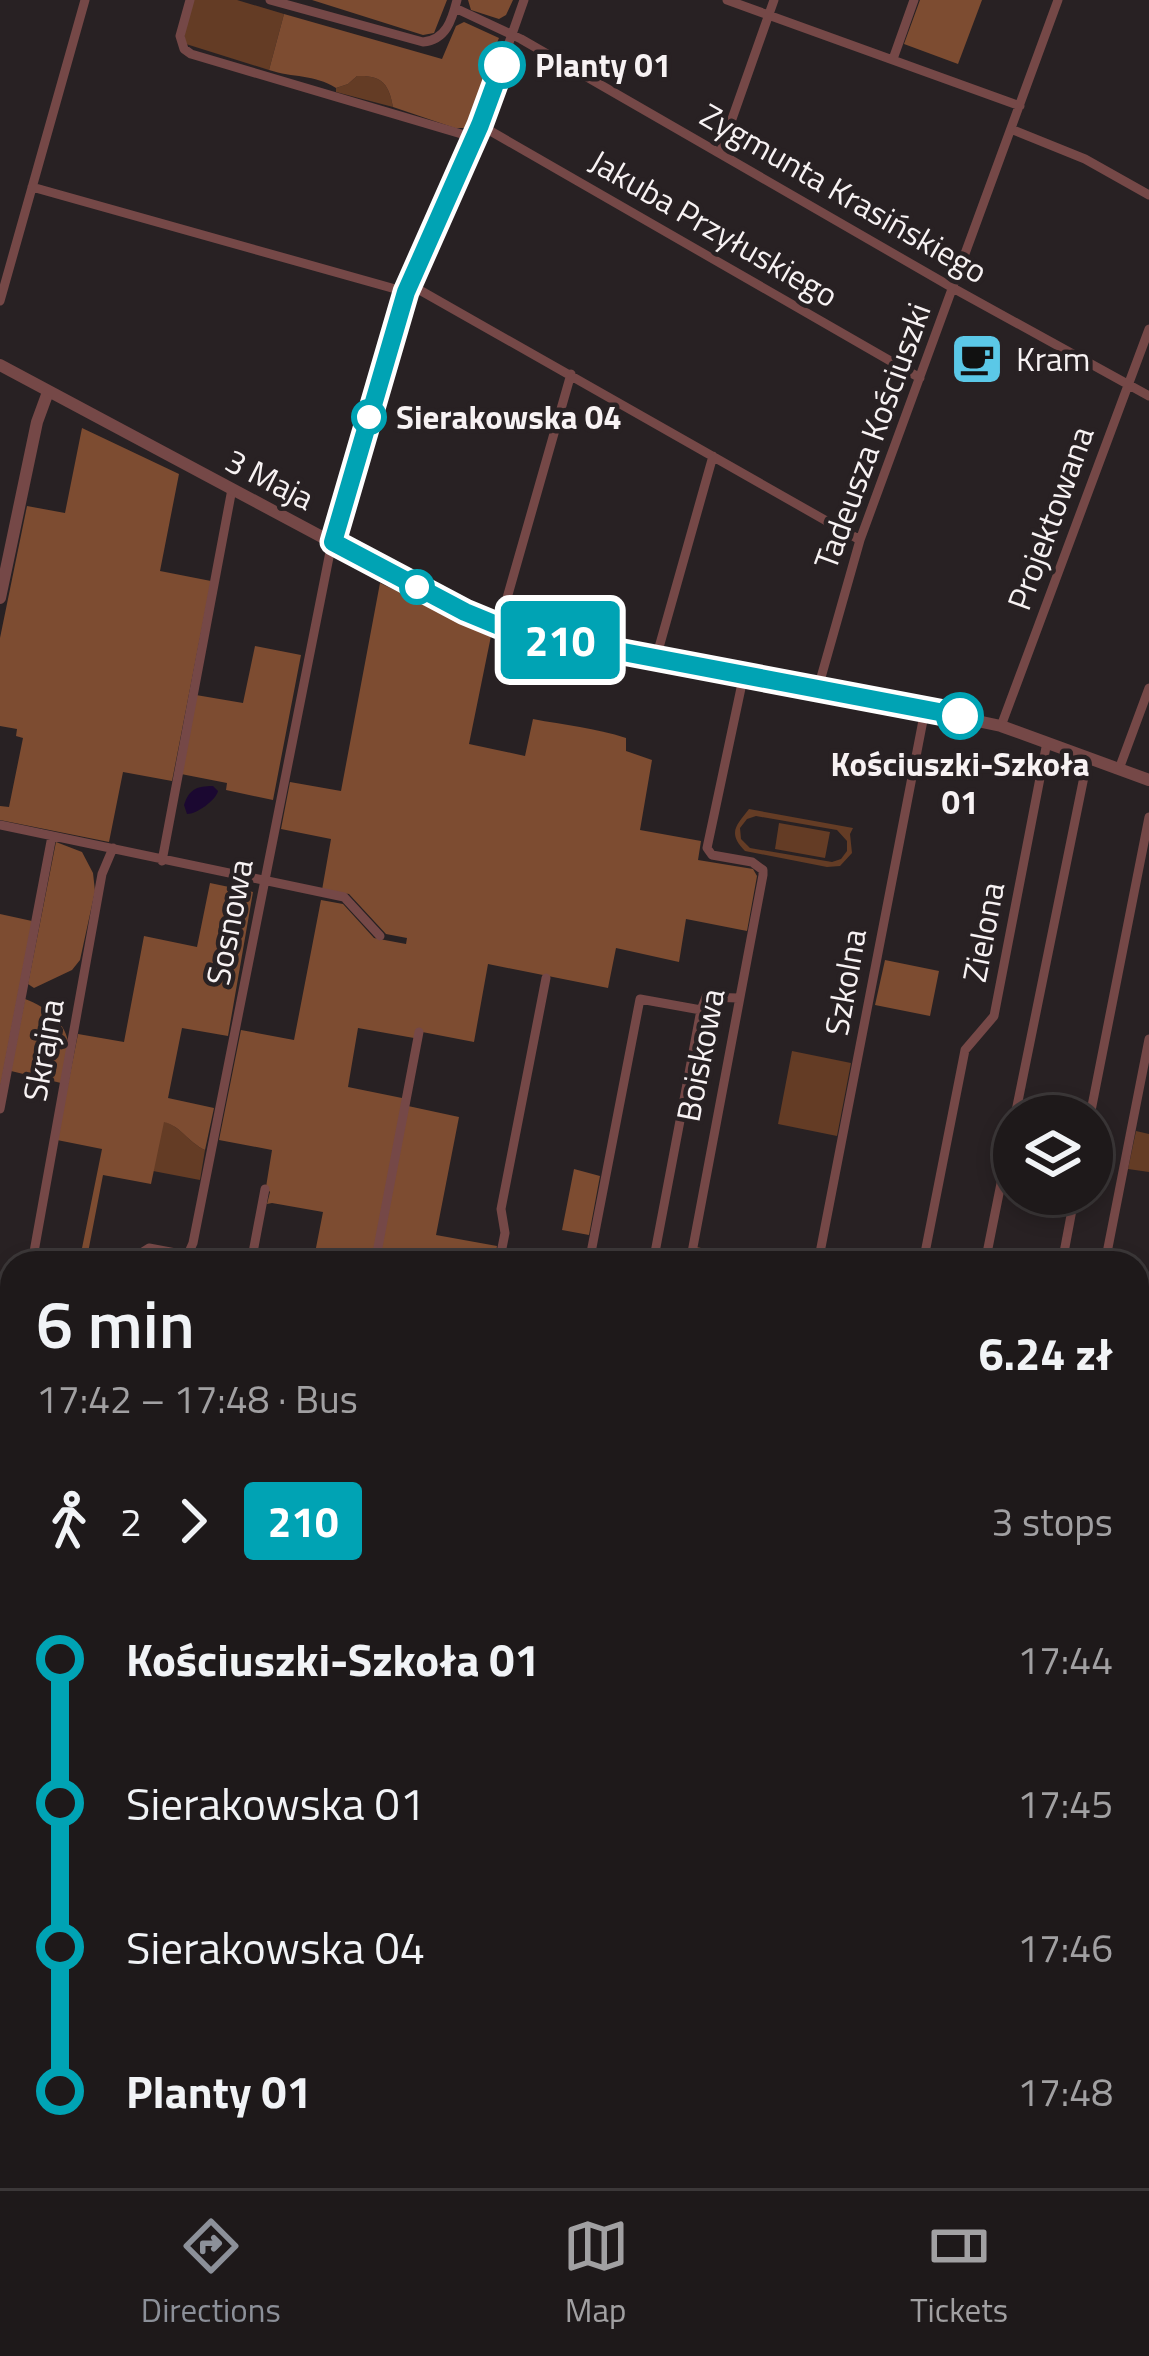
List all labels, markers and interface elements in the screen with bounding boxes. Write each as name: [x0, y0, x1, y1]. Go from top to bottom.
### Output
place label: Planty 01: [535, 40, 671, 90]
marker: Planty 01: [480, 43, 524, 87]
street label: Zygmunta Krasińskiego: [691, 90, 997, 296]
street label: Jakuba Przyłuskiego: [580, 136, 848, 320]
street label: Tadeusza Kościuszki: [801, 296, 943, 576]
cafe icon: Kram: [949, 331, 1005, 387]
place label: Kram: [1016, 334, 1090, 384]
place label: Sierakowska 04: [396, 392, 622, 442]
marker: Sierakowska 04: [353, 401, 385, 433]
street label: Projektowana: [994, 419, 1106, 617]
street label: 3 Maja: [217, 435, 323, 523]
unlabelled marker: [401, 571, 433, 603]
line badge: 210: [491, 601, 629, 679]
text: 210: [525, 608, 595, 672]
marker: Kościuszki-Szkoła 01: [938, 694, 982, 738]
place label: Kościuszki-Szkoła 01: [830, 739, 1090, 827]
street label: Sosnowa: [192, 855, 266, 989]
street label: Zielona: [949, 878, 1017, 986]
street label: Szkolna: [811, 925, 879, 1039]
street label: Boiskowa: [663, 984, 737, 1126]
street label: Skrajna: [9, 995, 77, 1105]
map controls: [993, 1095, 1113, 1215]
button: layers: [993, 1095, 1113, 1215]
text: 6 min: [36, 1273, 195, 1374]
text: 6.24 zł: [978, 1319, 1113, 1387]
text: 17:42 – 17:48 · Bus: [36, 1369, 358, 1428]
icon: walk: [36, 1488, 102, 1554]
icon: forward: [160, 1488, 226, 1554]
text: 210: [268, 1489, 338, 1553]
text: 2: [120, 1492, 142, 1551]
text: 3 stops: [991, 1492, 1113, 1551]
text: Kościuszki-Szkoła 01: [126, 1625, 540, 1693]
text: 17:44: [1017, 1630, 1113, 1689]
text: Sierakowska 01: [126, 1769, 425, 1837]
text: 17:45: [1017, 1774, 1113, 1833]
text: Sierakowska 04: [126, 1913, 425, 1981]
text: 17:46: [1017, 1918, 1113, 1977]
text: Planty 01: [126, 2057, 312, 2125]
text: 17:48: [1017, 2062, 1113, 2121]
tab: Directions: [141, 2213, 281, 2335]
tab: Map: [563, 2213, 629, 2335]
tab: Tickets: [910, 2213, 1008, 2335]

